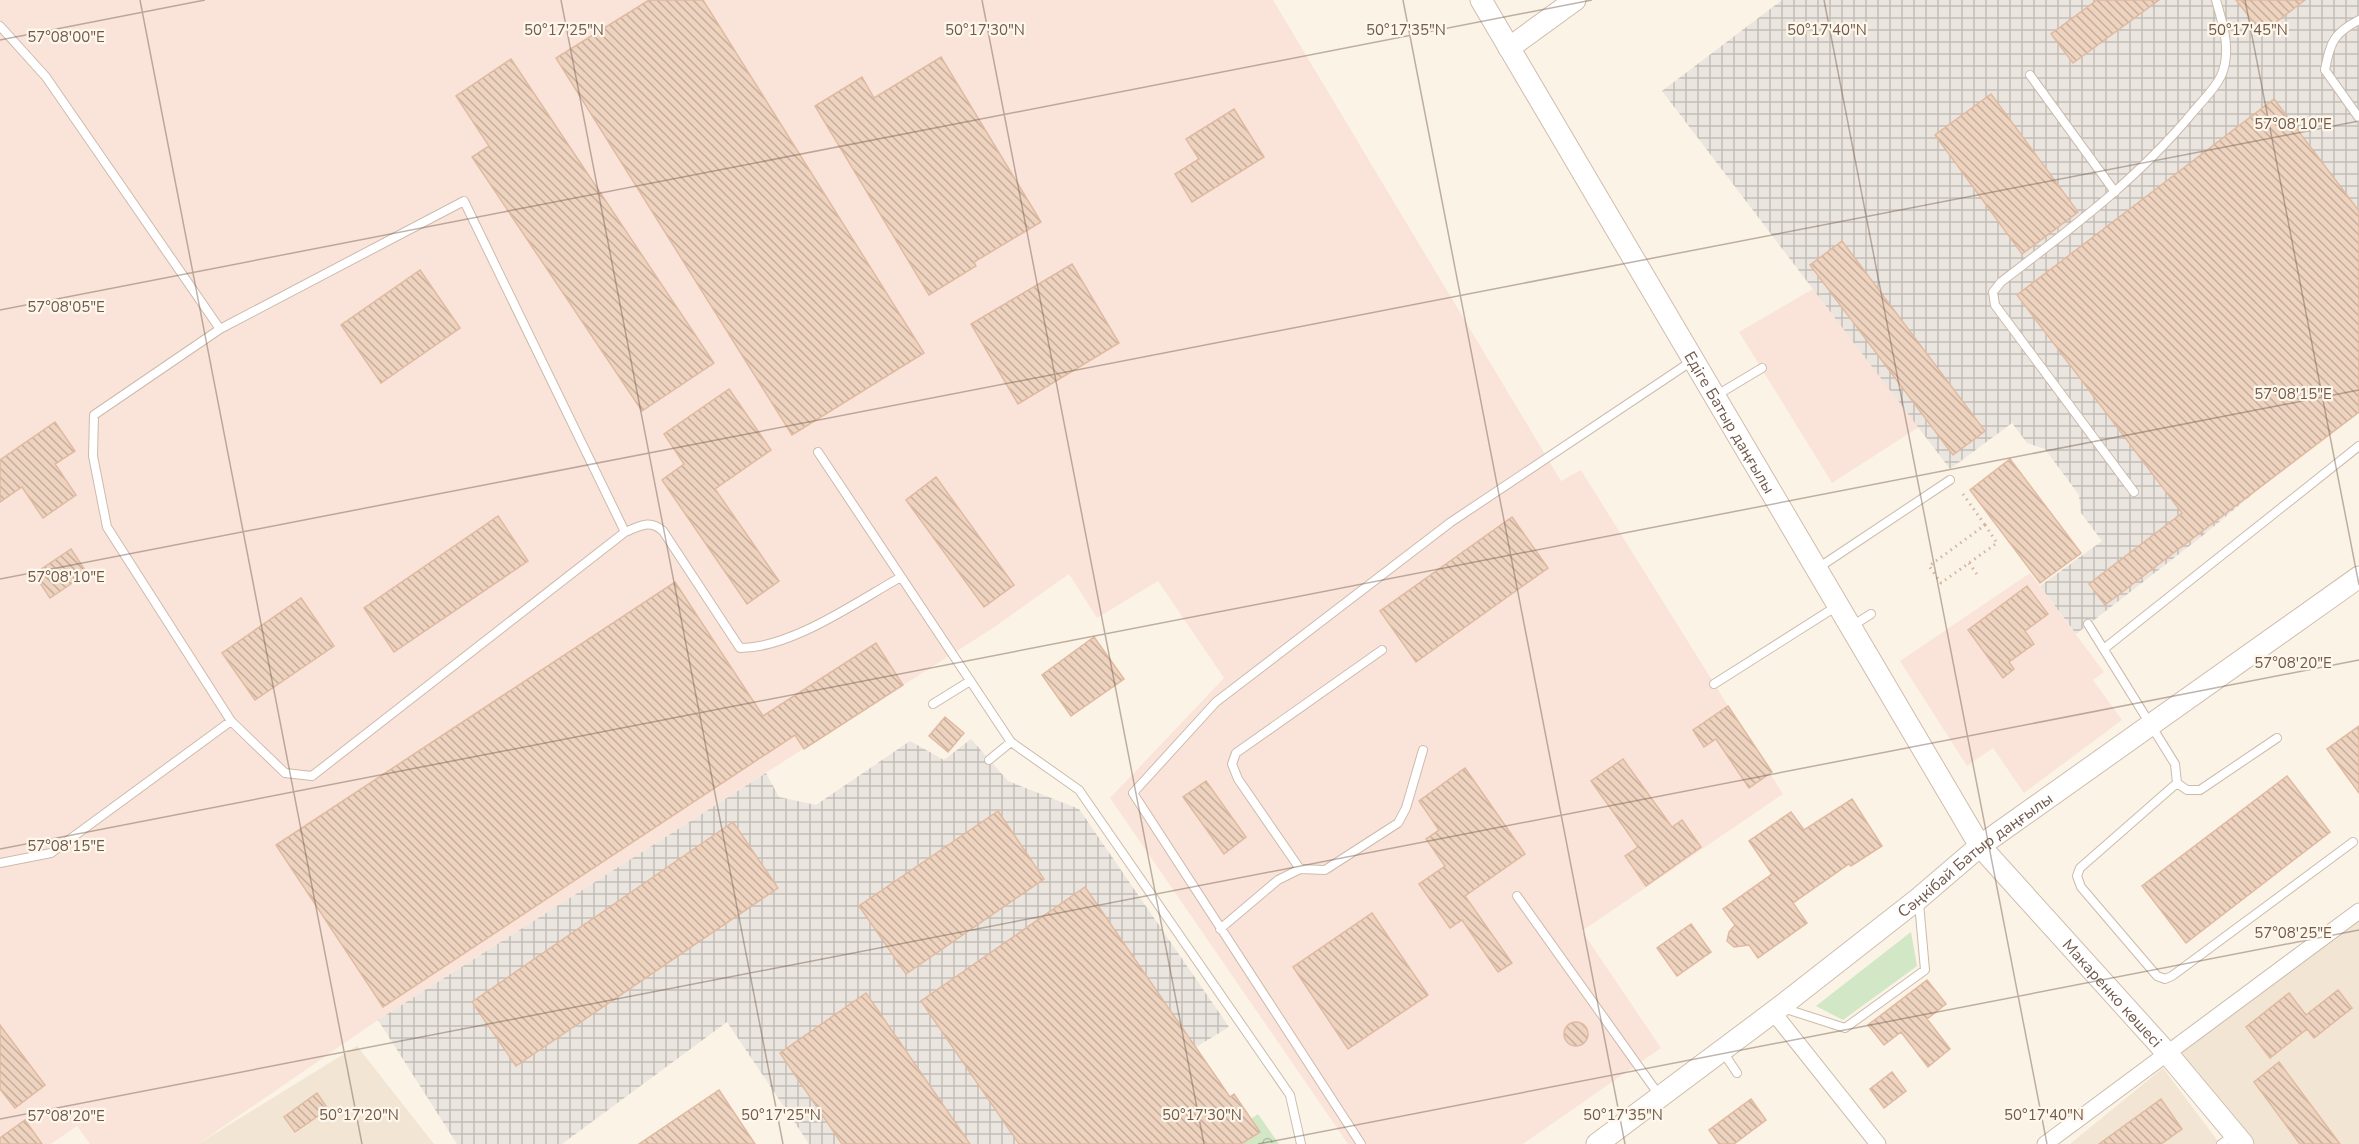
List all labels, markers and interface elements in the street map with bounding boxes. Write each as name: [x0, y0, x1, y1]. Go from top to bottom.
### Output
text: 50°17'25"N: [524, 20, 604, 40]
text: 50°17'30"N: [945, 20, 1025, 40]
text: 50°17'35"N: [1366, 20, 1446, 40]
text: 50°17'40"N: [1787, 20, 1867, 40]
text: 50°17'45"N: [2208, 20, 2288, 40]
text: 57°08'00"E: [27, 27, 105, 47]
text: 57°08'10"E: [2254, 114, 2332, 134]
text: 57°08'05"E: [27, 297, 105, 317]
street label: Едіге Батыр даңғылы: [1679, 347, 1780, 498]
text: 57°08'15"E: [2254, 384, 2332, 404]
text: 57°08'10"E: [27, 567, 105, 587]
text: 57°08'20"E: [2254, 653, 2332, 673]
street label: Сәңкібай Батыр даңғылы: [1893, 788, 2057, 923]
text: 57°08'15"E: [27, 836, 105, 856]
text: 57°08'25"E: [2254, 923, 2332, 943]
street label: Макаренко көшесі: [2057, 935, 2167, 1052]
text: 50°17'20"N: [319, 1105, 399, 1125]
text: 50°17'25"N: [741, 1105, 821, 1125]
text: 50°17'30"N: [1162, 1105, 1242, 1125]
text: 50°17'35"N: [1583, 1105, 1663, 1125]
text: 50°17'40"N: [2004, 1105, 2084, 1125]
text: 57°08'20"E: [27, 1106, 105, 1126]

